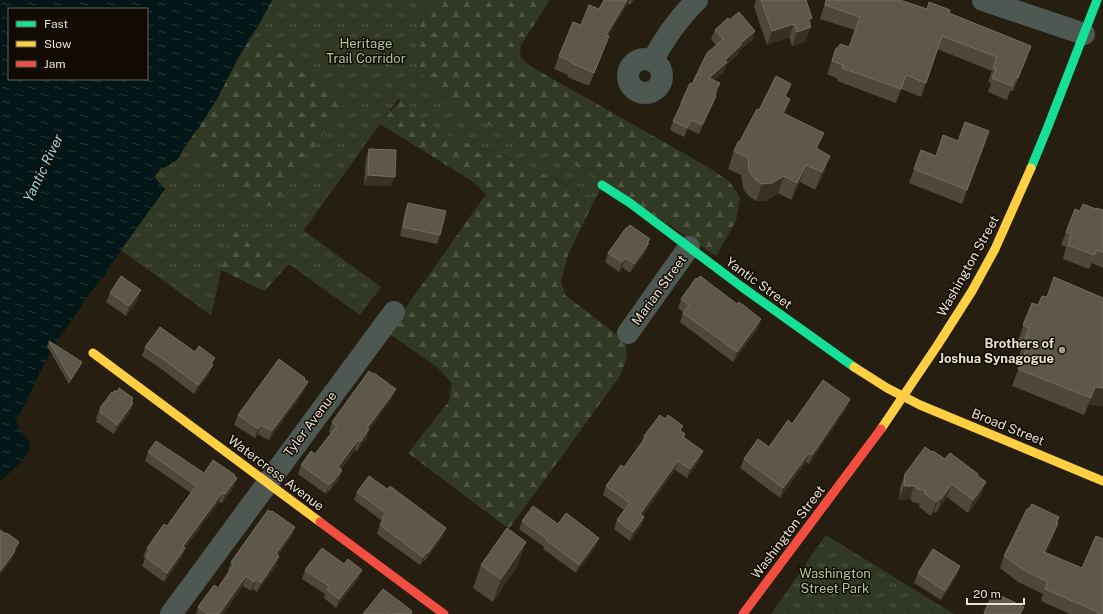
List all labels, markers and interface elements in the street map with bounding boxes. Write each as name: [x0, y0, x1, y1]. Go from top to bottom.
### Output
legend: [8, 8, 148, 80]
text: Fast: [44, 17, 69, 31]
park label: Heritage Trail Corridor: [326, 36, 406, 66]
text: Slow: [44, 37, 72, 51]
text: Jam: [44, 57, 66, 71]
water label: Yantic River: [20, 131, 67, 205]
street label: Washington Street: [934, 213, 1002, 319]
street label: Marian Street: [629, 252, 689, 328]
street label: Yantic Street: [723, 254, 795, 312]
place label: Brothers of Joshua Synagogue: [939, 336, 1054, 366]
marker: Brothers of Joshua Synagogue: [1057, 345, 1067, 355]
street label: Tyler Avenue: [281, 388, 339, 460]
street label: Broad Street: [969, 406, 1047, 448]
street label: Watercress Avenue: [225, 432, 327, 514]
street label: Washington Street: [748, 482, 828, 582]
park label: Washington Street Park: [799, 566, 871, 596]
scale bar: [967, 580, 1024, 606]
text: 20 m: [973, 587, 1001, 601]

